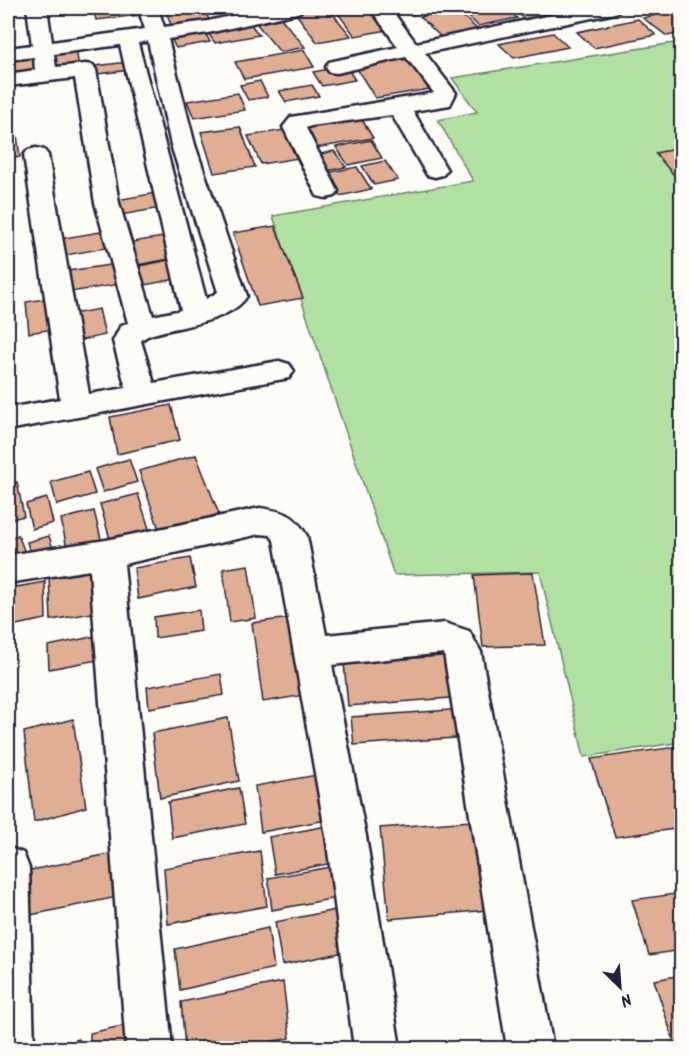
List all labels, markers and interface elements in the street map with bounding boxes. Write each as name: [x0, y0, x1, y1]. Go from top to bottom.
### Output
north arrow: [590, 957, 650, 1017]
text: N: [616, 986, 636, 1013]

